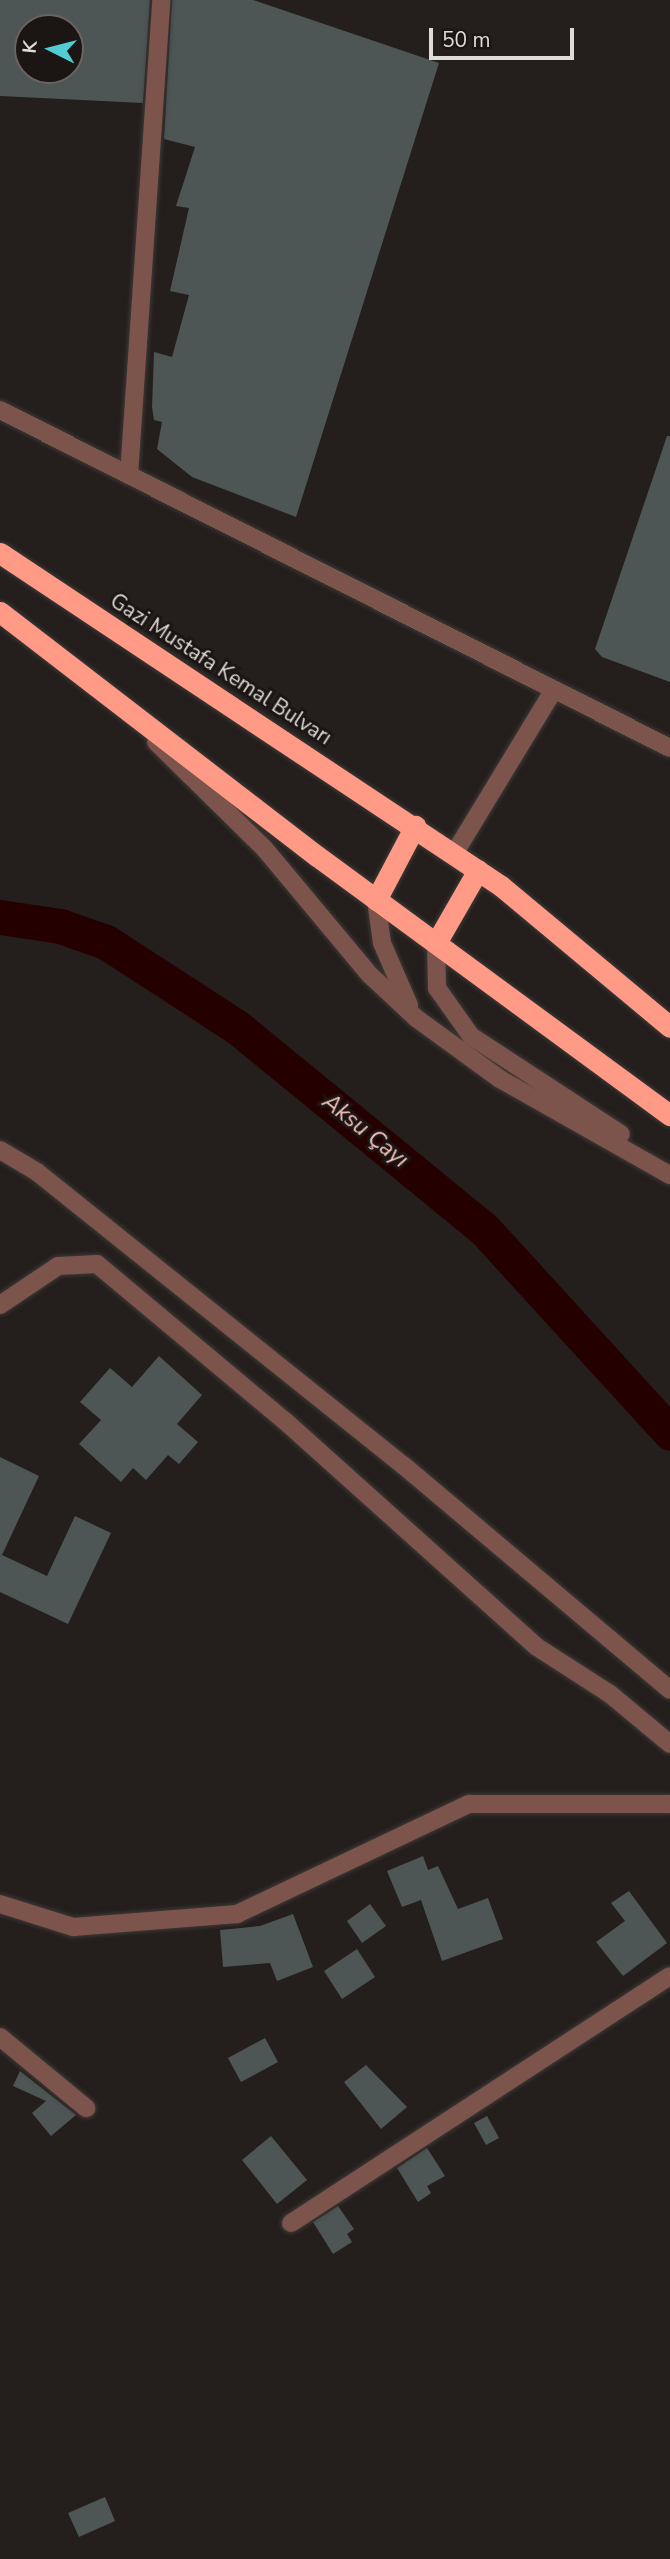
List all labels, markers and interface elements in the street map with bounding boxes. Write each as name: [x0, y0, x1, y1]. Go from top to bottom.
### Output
north arrow: [14, 14, 84, 84]
scale bar: [432, 14, 577, 58]
text: 50 m: [442, 26, 491, 54]
text: K: [17, 39, 44, 55]
street label: Gazi Mustafa Kemal Bulvarı: [106, 588, 336, 750]
water label: Aksu Çayı: [317, 1088, 413, 1174]

